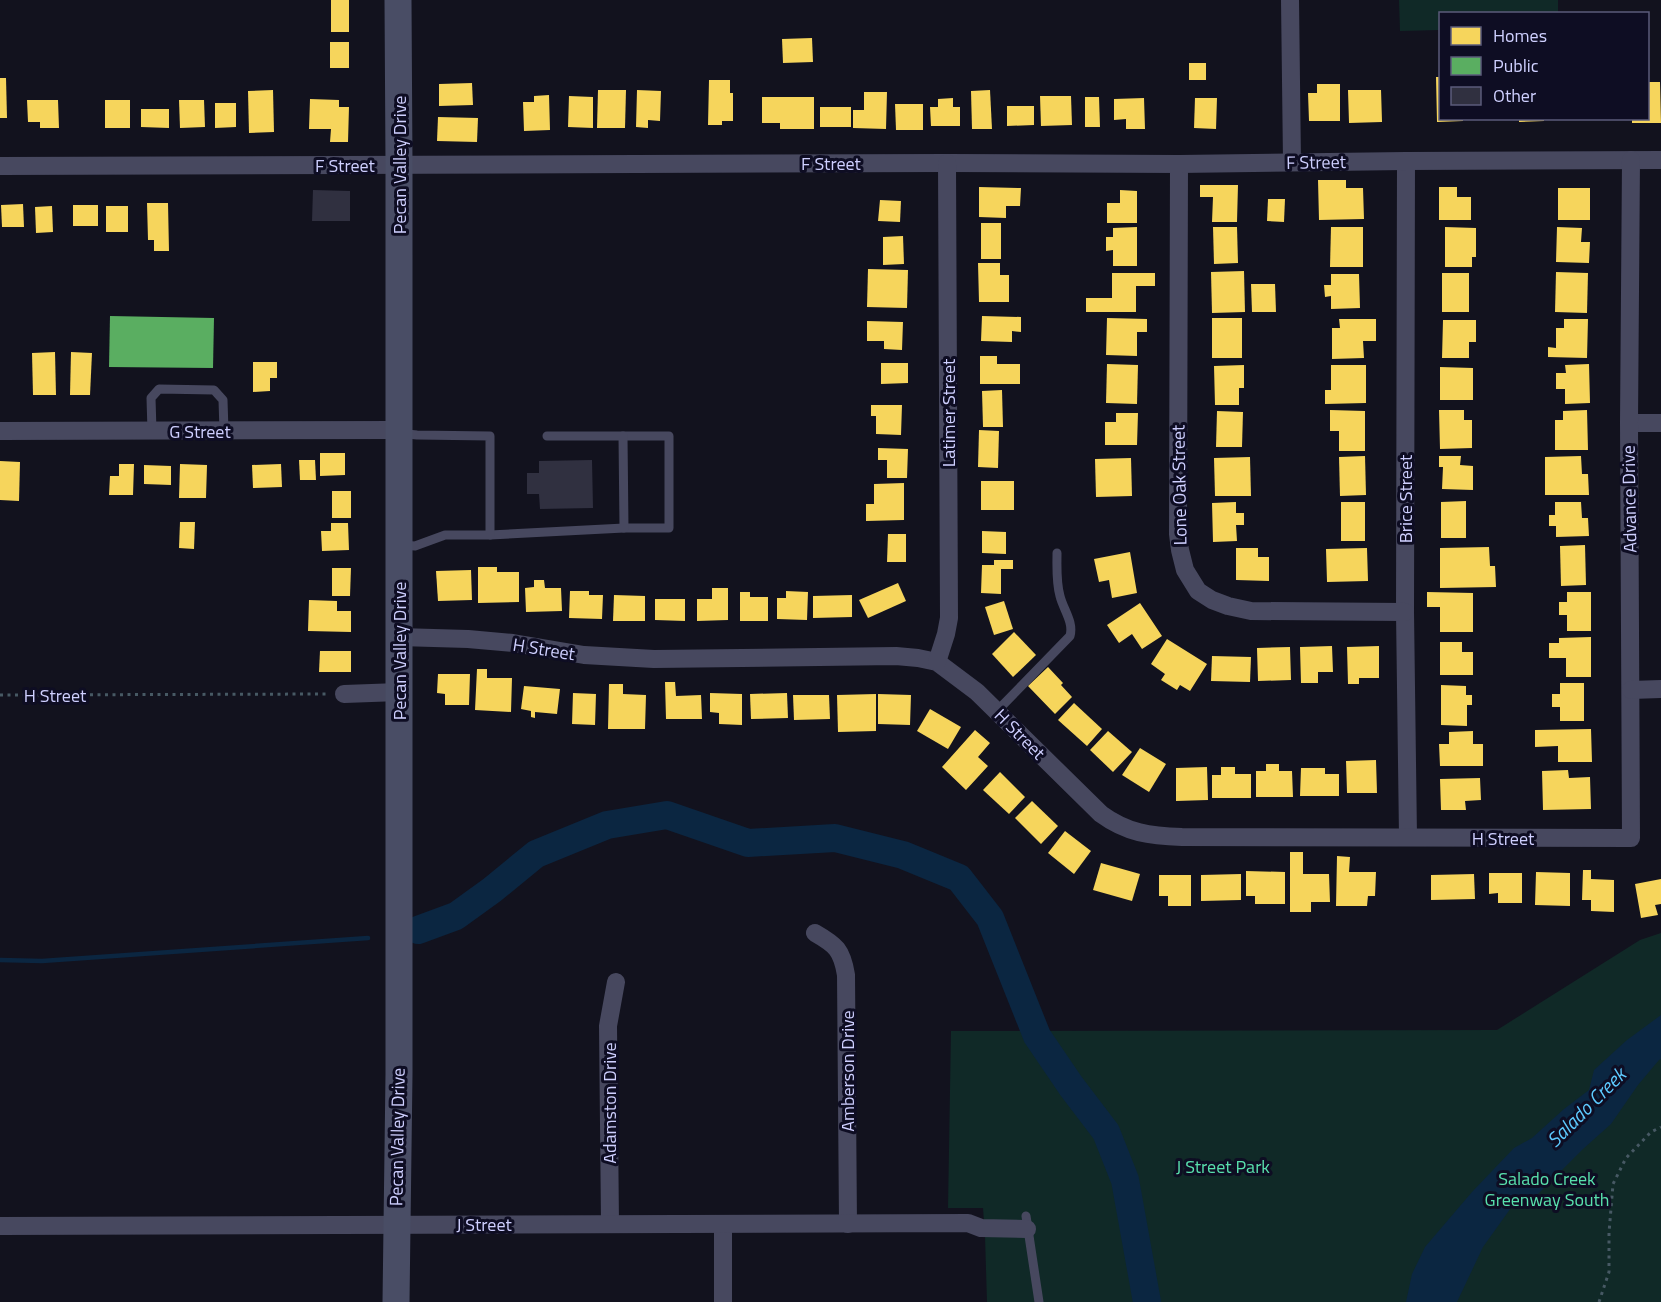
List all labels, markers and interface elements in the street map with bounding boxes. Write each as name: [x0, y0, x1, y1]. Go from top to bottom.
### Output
legend: [1439, 12, 1649, 120]
text: Homes: [1493, 22, 1547, 49]
text: Public: [1493, 52, 1539, 79]
text: Other: [1493, 82, 1536, 109]
street label: Pecan Valley Drive: [386, 96, 413, 234]
street label: F Street: [1286, 148, 1347, 176]
street label: F Street: [801, 150, 862, 177]
street label: F Street: [315, 152, 376, 179]
street label: Latimer Street: [935, 358, 962, 467]
street label: G Street: [169, 418, 231, 445]
street label: Lone Oak Street: [1164, 424, 1194, 546]
street label: Advance Drive: [1615, 445, 1643, 553]
street label: Brice Street: [1392, 454, 1419, 543]
street label: Pecan Valley Drive: [386, 582, 413, 720]
street label: H Street: [511, 631, 578, 667]
street label: H Street: [24, 682, 87, 709]
street label: H Street: [988, 702, 1052, 766]
street label: H Street: [1472, 825, 1535, 852]
street label: Amberson Drive: [834, 1010, 861, 1132]
street label: Adamston Drive: [596, 1042, 623, 1164]
water label: Salado Creek: [1539, 1058, 1635, 1154]
street label: Pecan Valley Drive: [382, 1068, 412, 1206]
park label: J Street Park: [1176, 1153, 1270, 1180]
park label: Salado Creek Greenway South: [1485, 1165, 1609, 1213]
street label: J Street: [456, 1211, 512, 1238]

